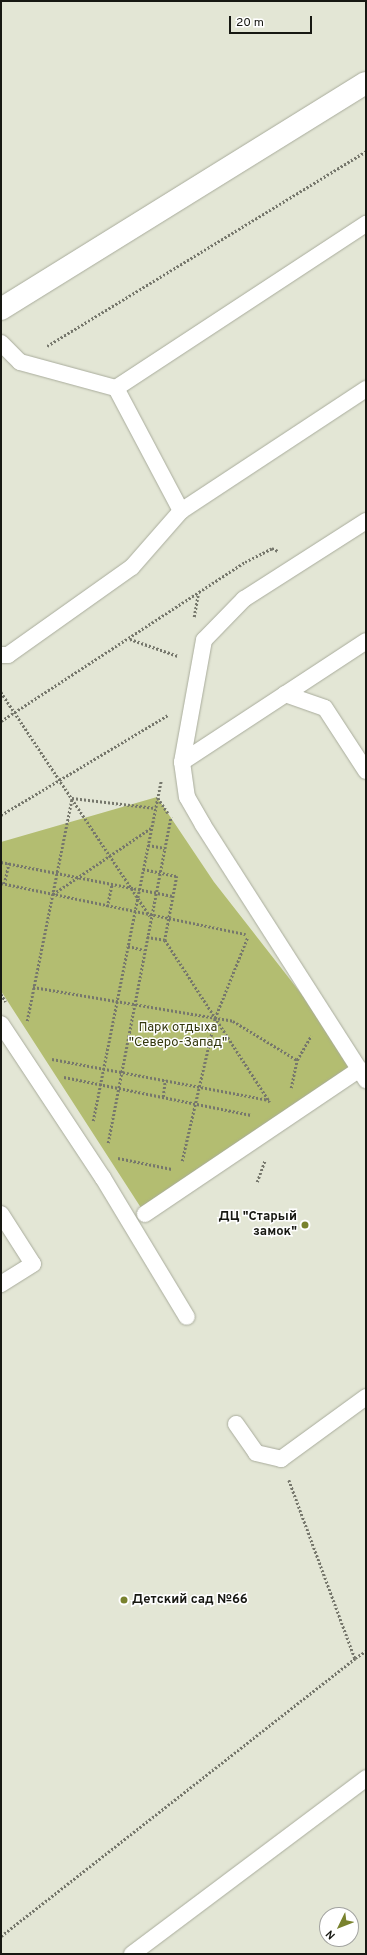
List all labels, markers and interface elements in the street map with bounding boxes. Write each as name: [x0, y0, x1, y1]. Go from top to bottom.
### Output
scale bar: [231, 8, 314, 34]
text: 20 m: [236, 15, 264, 31]
park label: Парк отдыха "Северо-Запад": [129, 1021, 227, 1052]
place label: ДЦ "Старый замок": [219, 1210, 297, 1241]
marker: ДЦ "Старый замок": [300, 1220, 310, 1230]
place label: Детский сад №66: [132, 1592, 248, 1608]
marker: Детский сад №66: [119, 1595, 129, 1605]
north arrow: [319, 1907, 359, 1947]
text: N: [323, 1927, 339, 1942]

